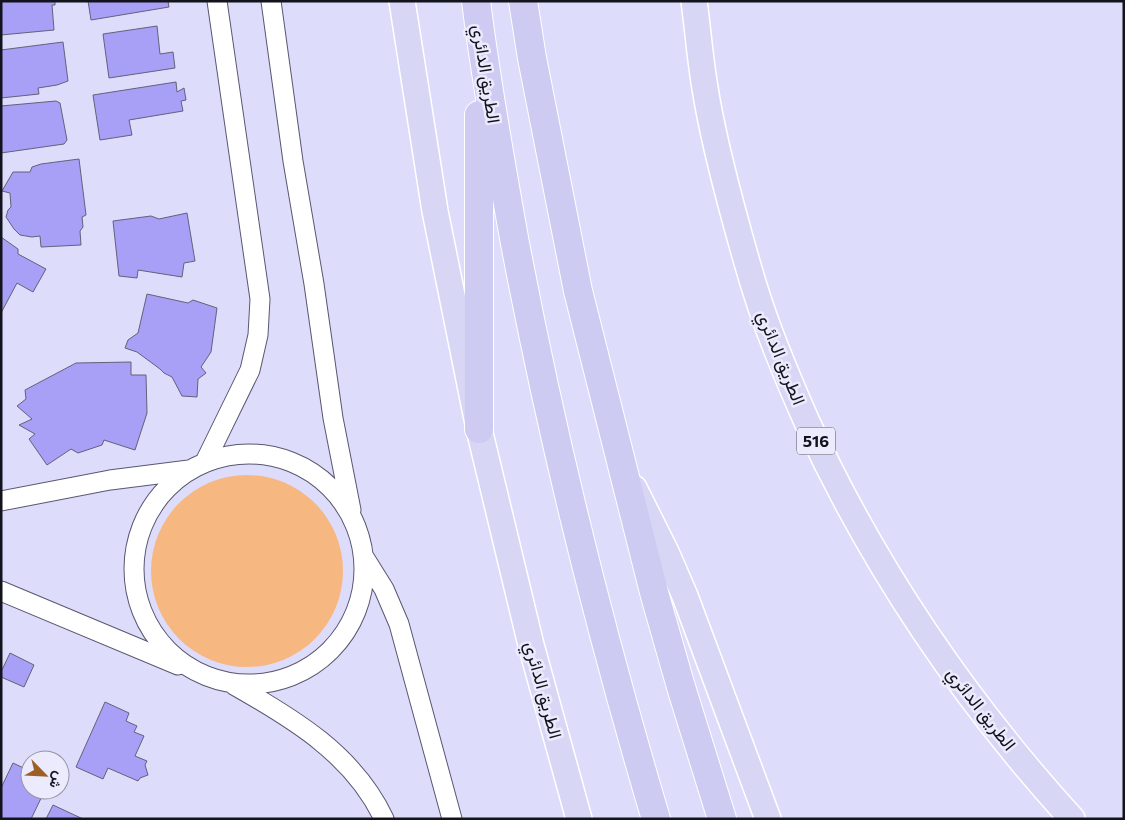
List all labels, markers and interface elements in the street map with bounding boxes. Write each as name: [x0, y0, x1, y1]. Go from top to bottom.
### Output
street label: الطريق الدائري: [463, 23, 506, 126]
street label: الطريق الدائري: [748, 307, 811, 410]
road number: 516: [797, 428, 835, 454]
street label: الطريق الدائري: [516, 639, 567, 742]
street label: الطريق الدائري: [938, 662, 1021, 758]
north arrow: [20, 750, 70, 800]
text: ش: [45, 769, 69, 792]

